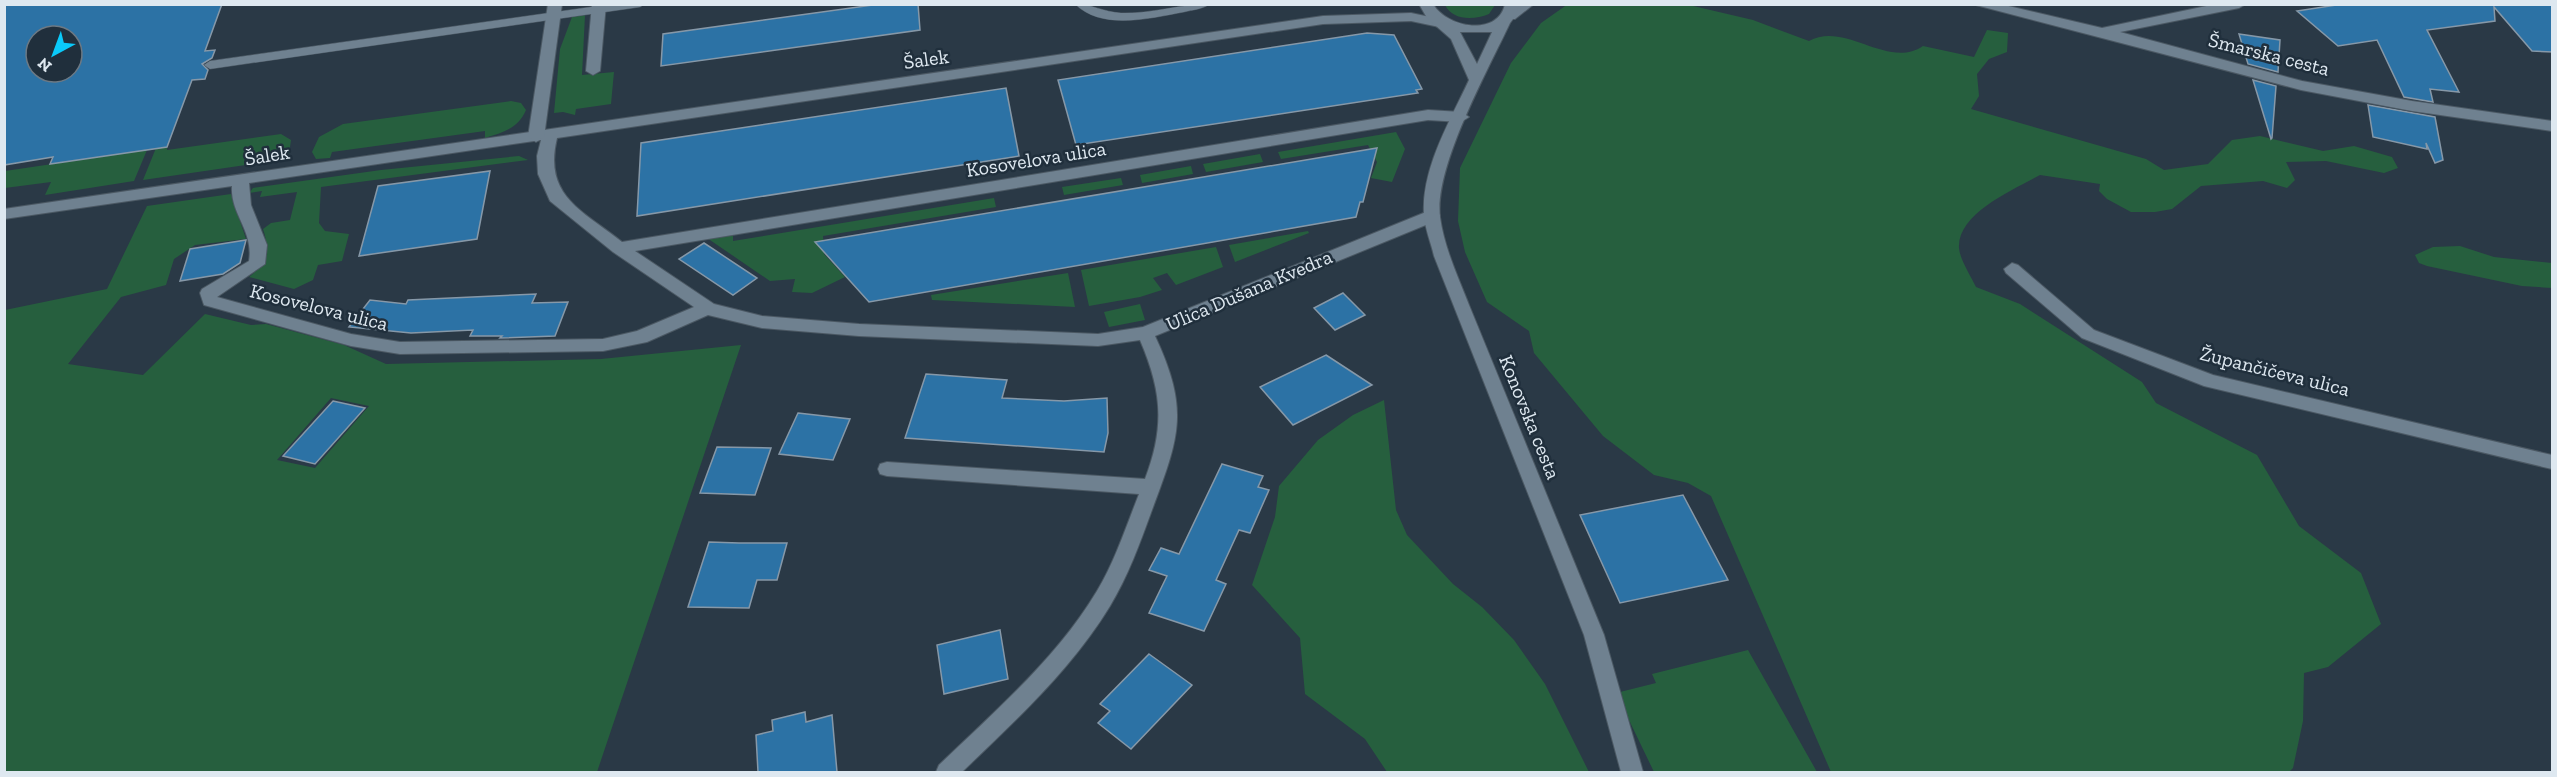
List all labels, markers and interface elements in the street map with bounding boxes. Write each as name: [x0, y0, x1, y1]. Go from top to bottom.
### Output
north arrow: [24, 24, 84, 84]
street label: Šmarska cesta: [2206, 27, 2332, 81]
street label: Šalek: [902, 44, 951, 74]
text: N: [34, 54, 55, 76]
street label: Kosovelova ulica: [964, 136, 1108, 182]
street label: Šalek: [243, 140, 292, 170]
street label: Ulica Dušana Kvedra: [1162, 244, 1336, 336]
street label: Kosovelova ulica: [248, 278, 391, 336]
street label: Župančičeva ulica: [2198, 341, 2353, 401]
street label: Konovska cesta: [1494, 351, 1566, 483]

